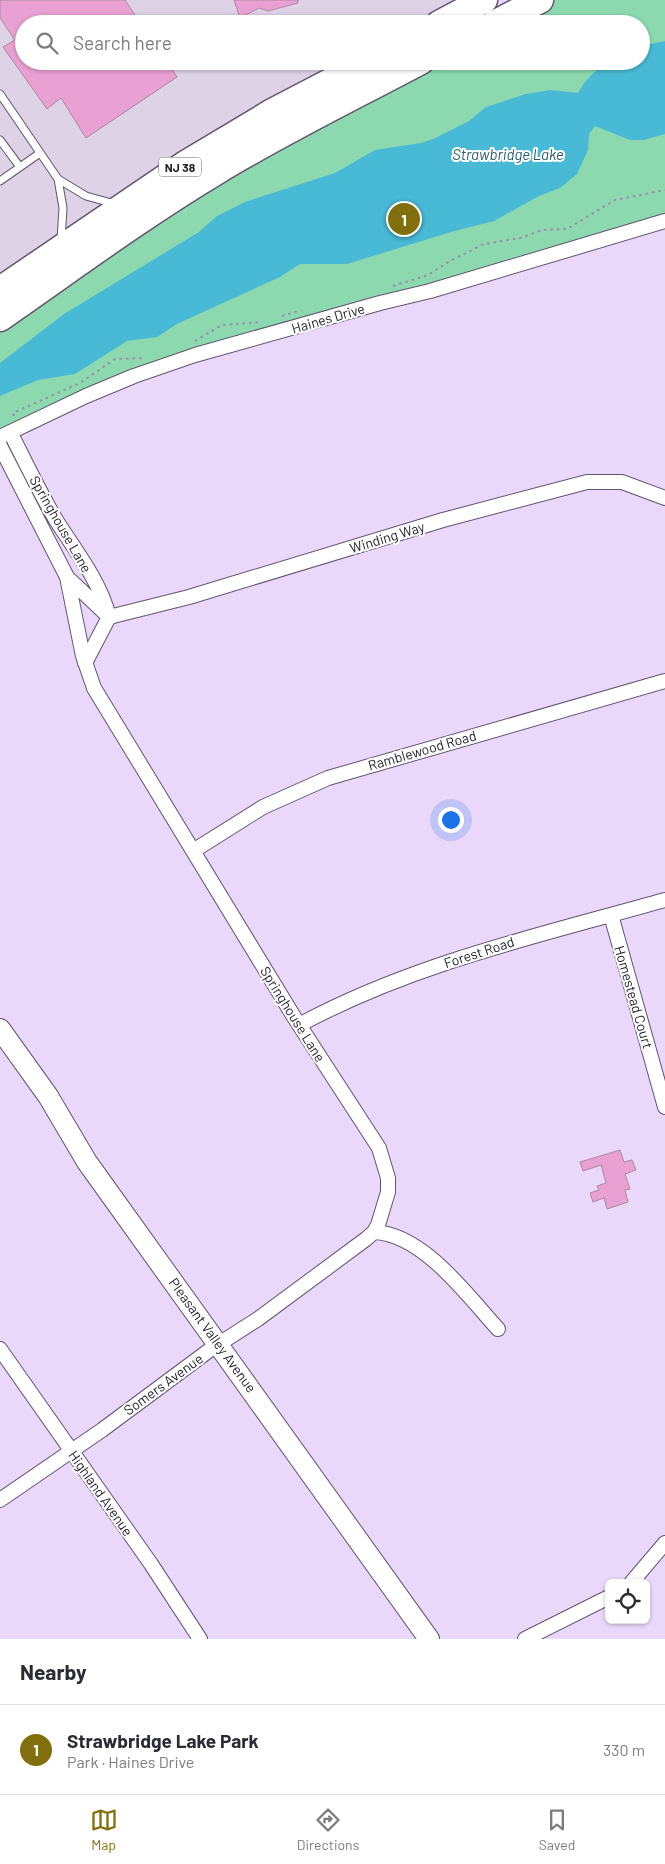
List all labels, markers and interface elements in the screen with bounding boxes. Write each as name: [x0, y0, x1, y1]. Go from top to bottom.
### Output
search box: [15, 15, 650, 70]
icon: search: [33, 29, 61, 57]
text: Search here: [73, 31, 172, 54]
water label: Strawbridge Lake: [452, 145, 564, 163]
road number: NJ 38: [159, 158, 201, 176]
pin: 1: [388, 200, 420, 238]
street label: Haines Drive: [289, 299, 367, 337]
street label: Springhouse Lane: [26, 472, 96, 576]
street label: Winding Way: [347, 517, 427, 556]
street label: Ramblewood Road: [366, 726, 478, 774]
your location: [438, 807, 464, 833]
street label: Forest Road: [442, 933, 516, 971]
street label: Homestead Court: [611, 944, 657, 1050]
street label: Springhouse Lane: [257, 963, 329, 1065]
street label: Pleasant Valley Avenue: [166, 1274, 260, 1396]
street label: Somers Avenue: [120, 1350, 206, 1418]
street label: Highland Avenue: [65, 1447, 137, 1539]
map controls: [605, 1579, 650, 1624]
button: locate: [605, 1579, 650, 1624]
text: Nearby: [20, 1659, 86, 1684]
text: Strawbridge Lake Park: [67, 1729, 259, 1752]
text: 1: [33, 1740, 39, 1759]
text: 330 m: [603, 1740, 645, 1759]
text: Park · Haines Drive: [67, 1752, 194, 1771]
tab: Map: [90, 1806, 118, 1853]
tab: Directions: [297, 1806, 359, 1853]
tab: Saved: [539, 1806, 575, 1853]

